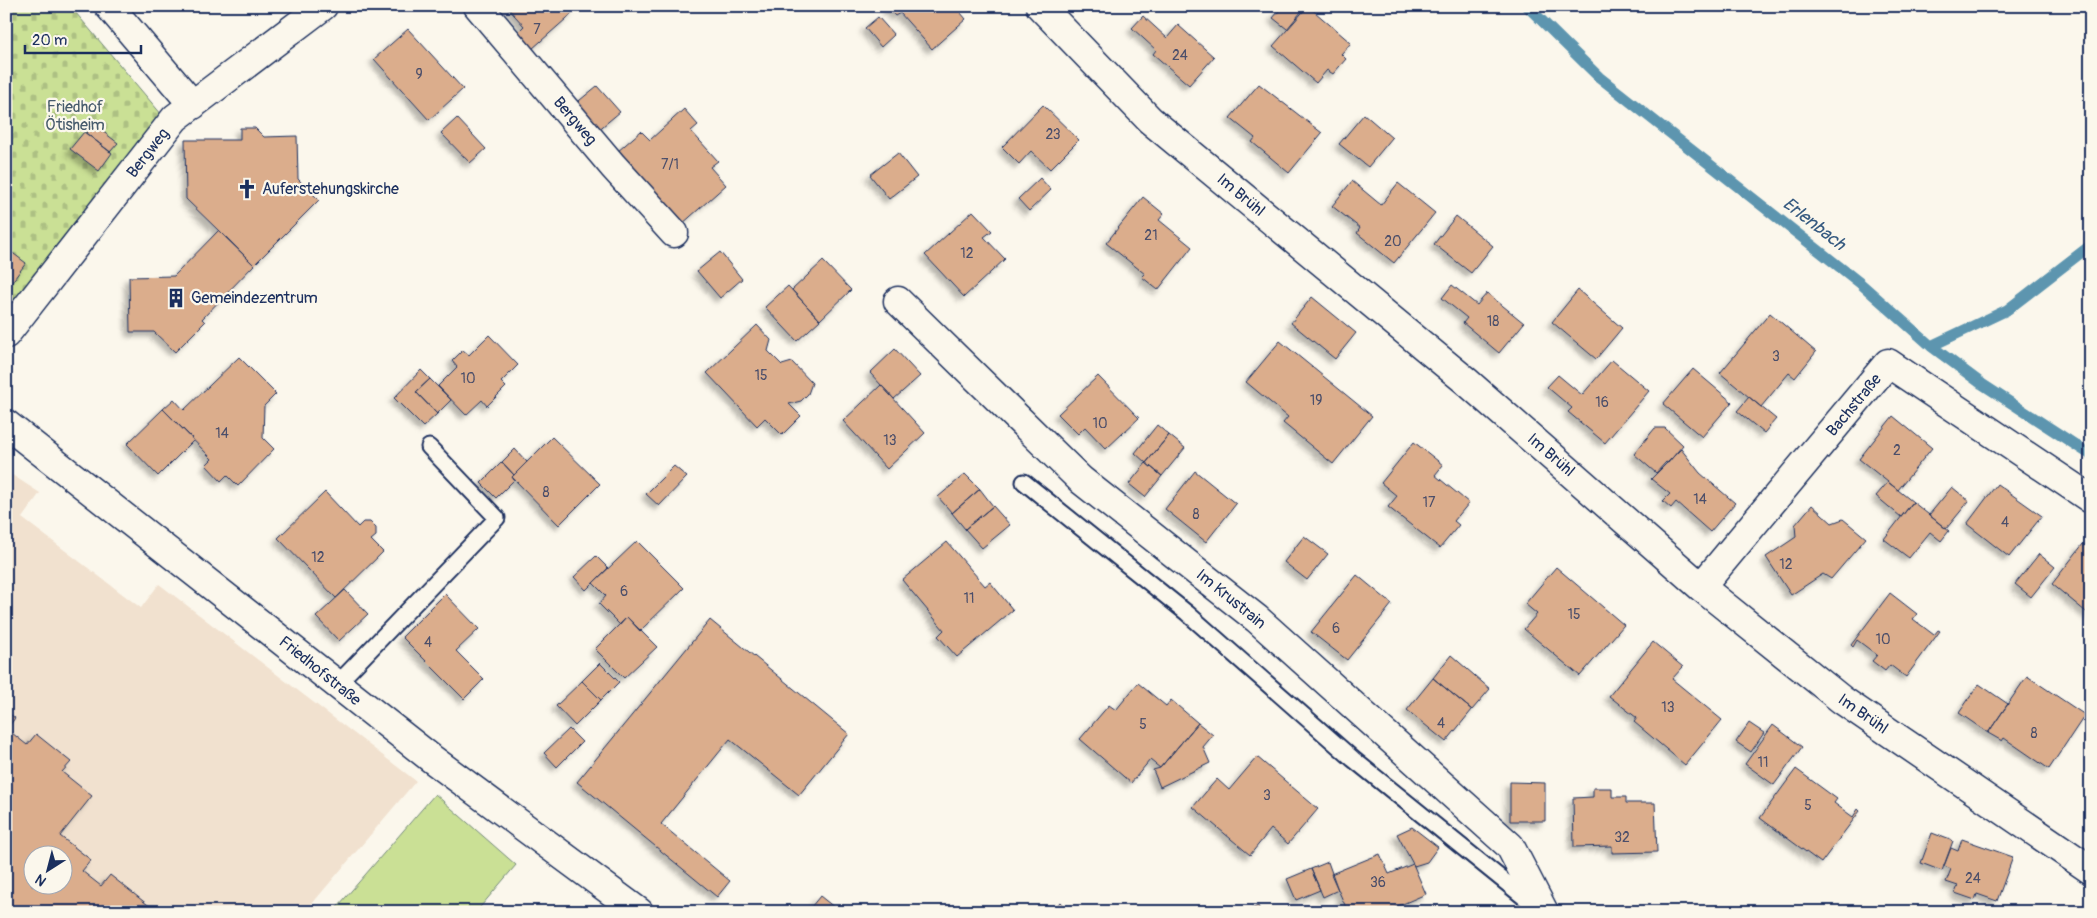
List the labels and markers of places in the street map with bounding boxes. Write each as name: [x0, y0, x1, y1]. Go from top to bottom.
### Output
church icon: Auferstehungskirche: [236, 178, 258, 200]
place label: Auferstehungskirche: [262, 179, 399, 199]
building icon: Gemeindezentrum: [165, 287, 187, 309]
place label: Gemeindezentrum: [191, 288, 318, 308]

